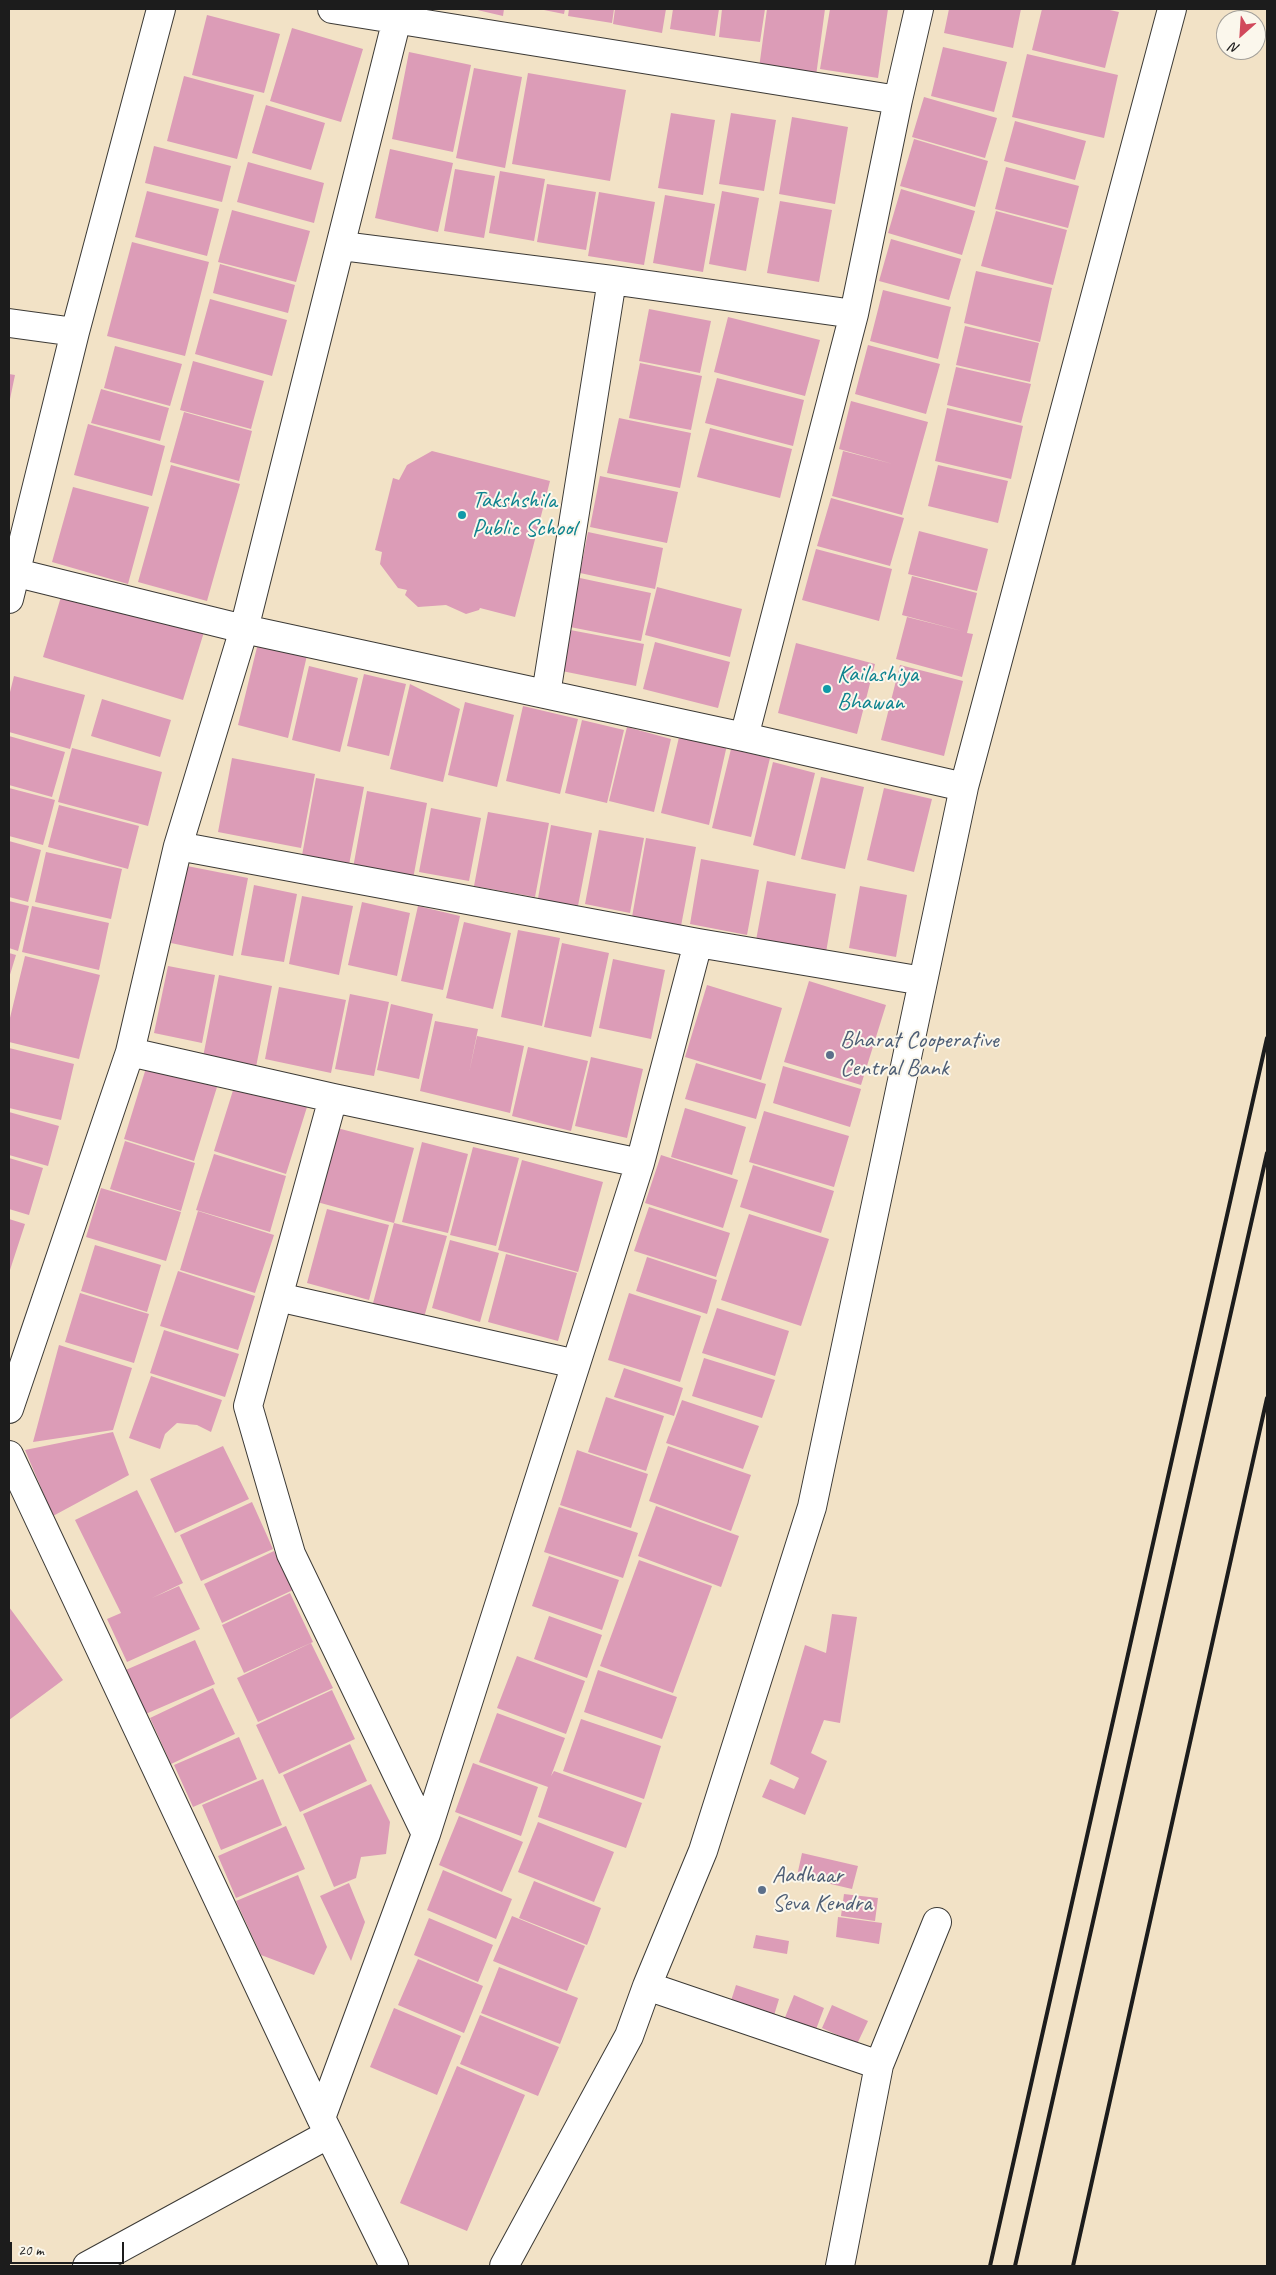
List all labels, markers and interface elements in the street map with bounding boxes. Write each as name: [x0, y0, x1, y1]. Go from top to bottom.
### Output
north arrow: [1216, 10, 1266, 60]
text: N: [1227, 38, 1242, 58]
place label: Takshshila Public School: [472, 487, 576, 543]
marker: Takshshila Public School: [456, 509, 468, 521]
place label: Kailashiya Bhawan: [837, 661, 918, 717]
marker: Kailashiya Bhawan: [821, 683, 833, 695]
place label: Bharat Cooperative Central Bank: [840, 1027, 999, 1083]
marker: Bharat Cooperative Central Bank: [824, 1049, 836, 1061]
place label: Aadhaar Seva Kendra: [772, 1862, 872, 1918]
marker: Aadhaar Seva Kendra: [756, 1884, 768, 1896]
scale bar: [12, 2232, 126, 2264]
text: 20 m: [18, 2241, 44, 2260]

